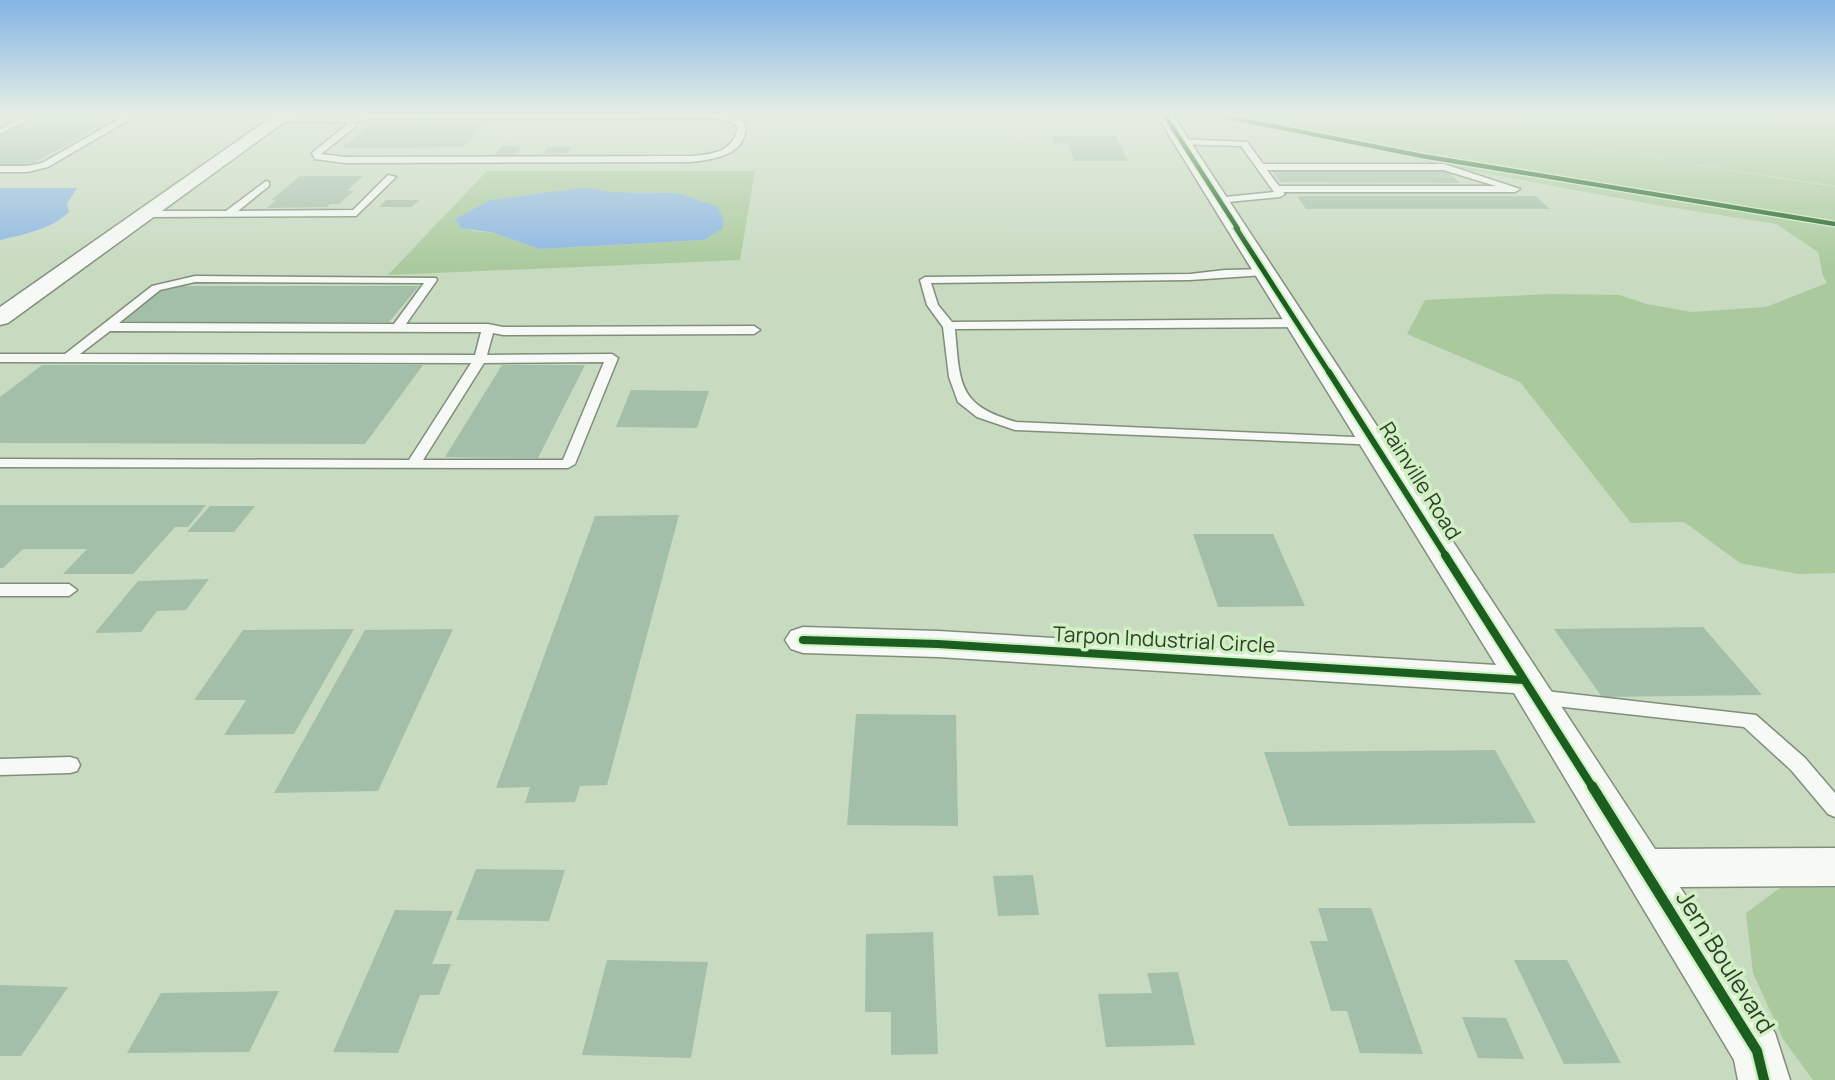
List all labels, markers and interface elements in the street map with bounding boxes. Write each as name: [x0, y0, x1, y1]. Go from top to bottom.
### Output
street label: Rainville Road: [1373, 416, 1468, 545]
street label: Tarpon Industrial Circle: [1052, 619, 1276, 659]
street label: Jern Boulevard: [1669, 884, 1783, 1039]

